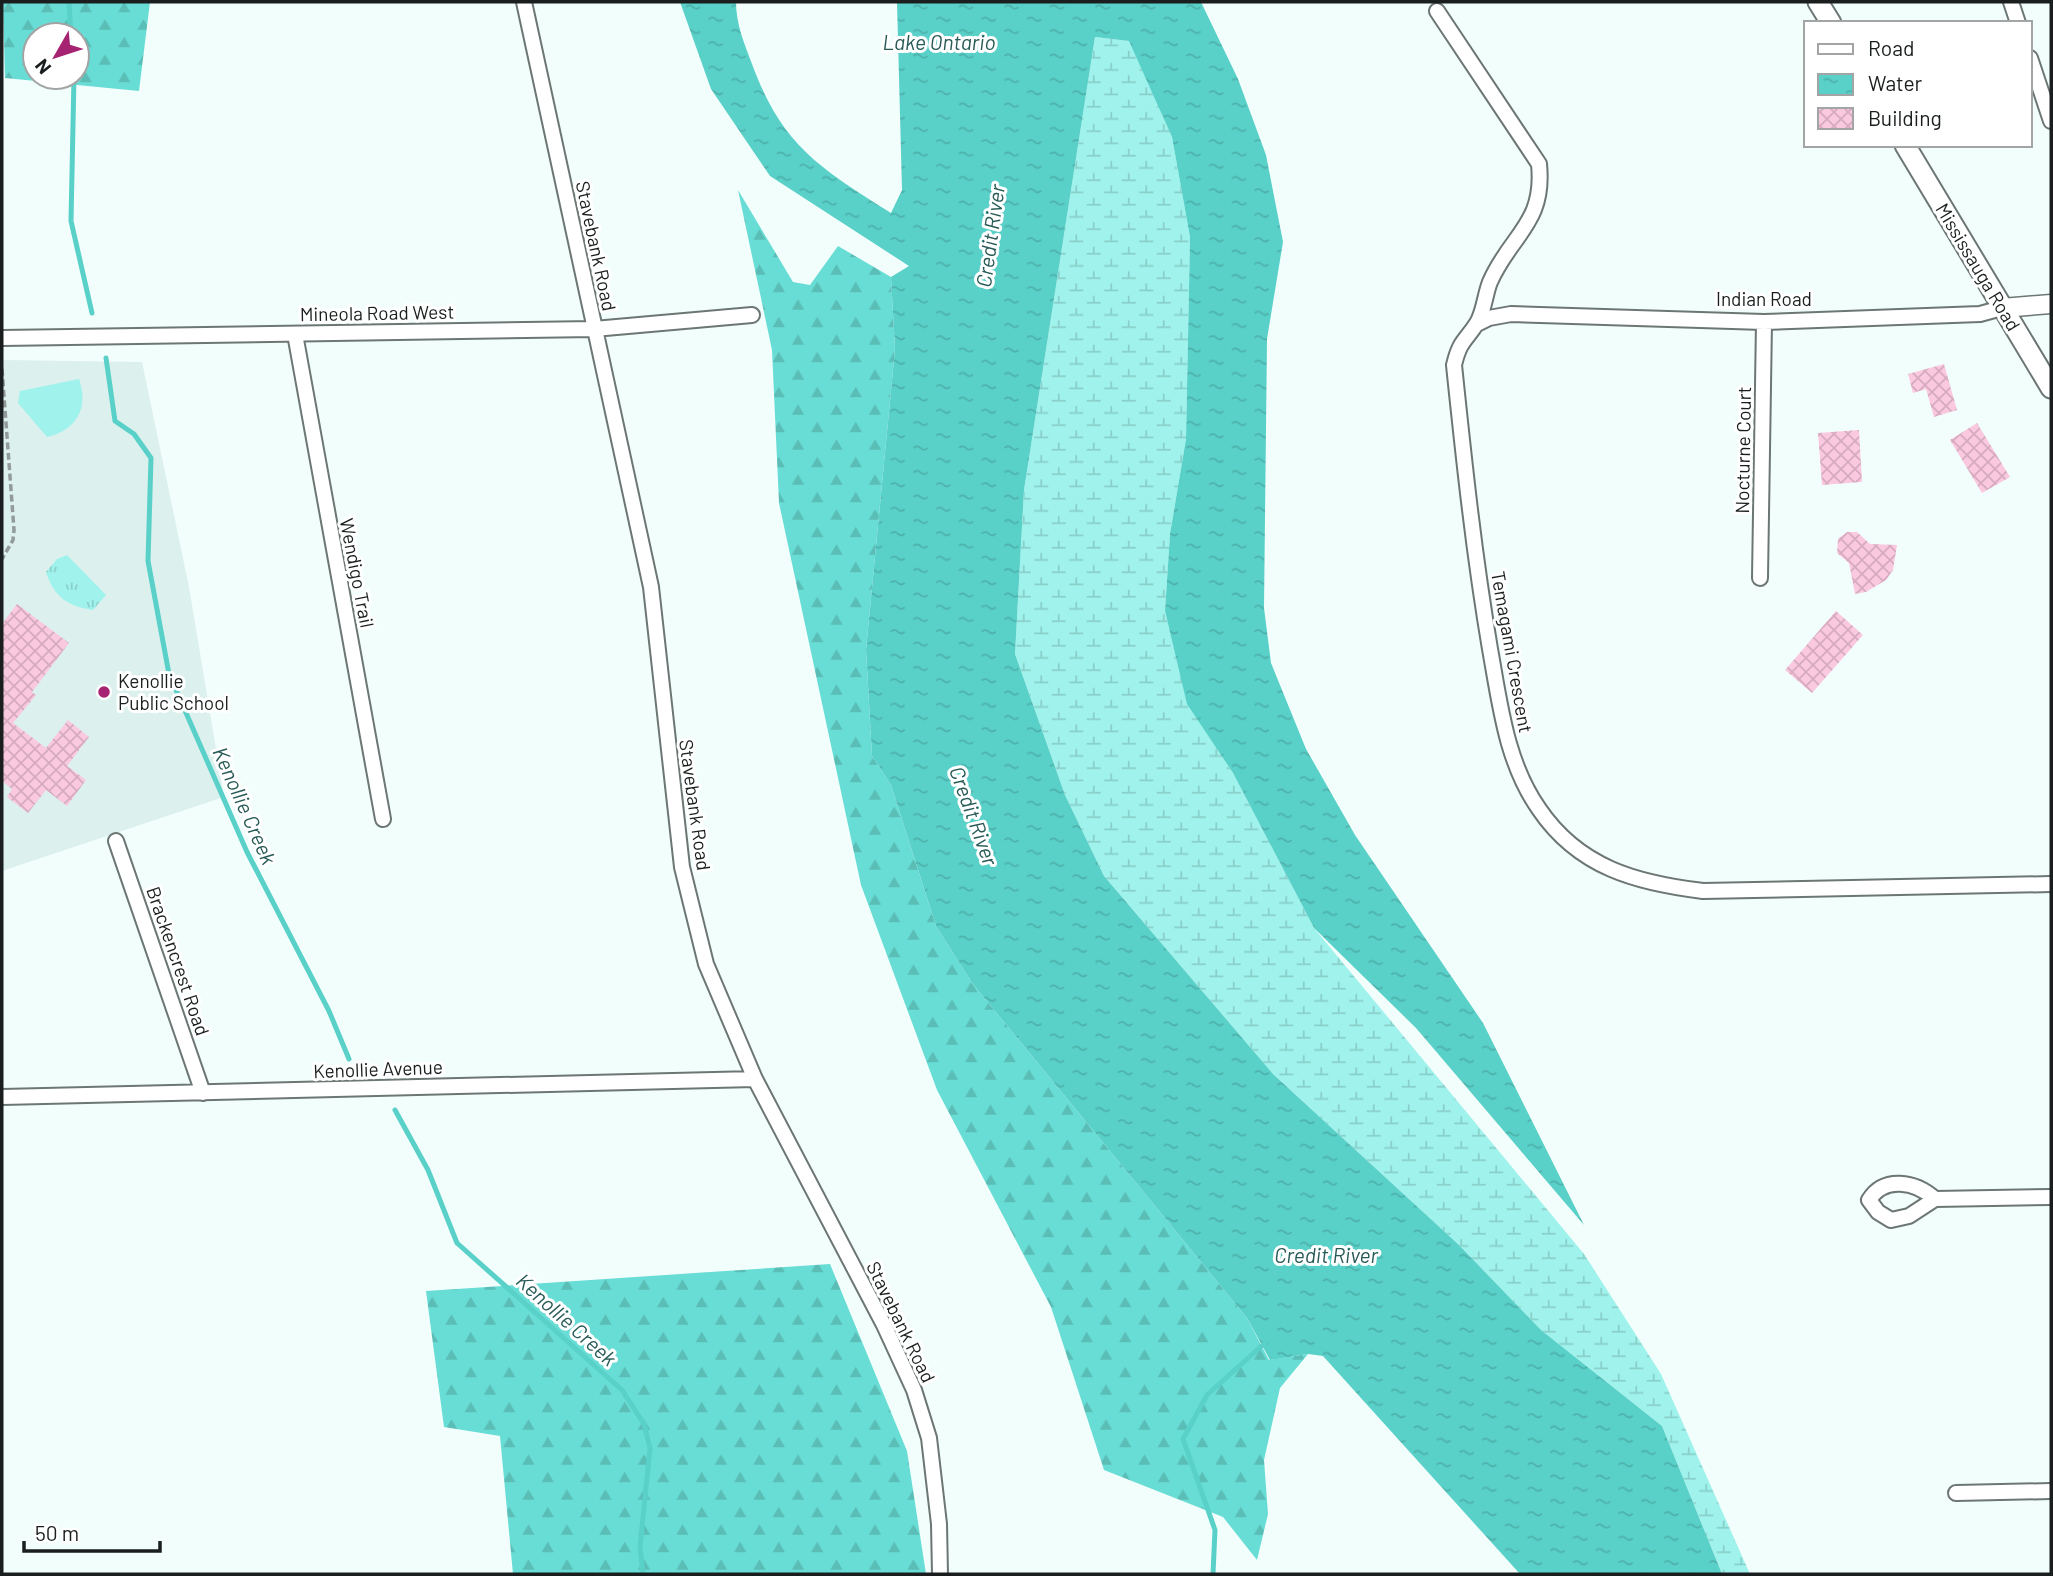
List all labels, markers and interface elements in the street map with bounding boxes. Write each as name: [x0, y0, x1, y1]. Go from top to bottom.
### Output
north arrow: [21, 21, 91, 91]
legend: [1804, 21, 2032, 147]
water label: Lake Ontario: [882, 29, 996, 54]
text: Road: [1868, 35, 1914, 60]
text: N: [29, 55, 55, 79]
text: Water: [1868, 70, 1923, 95]
text: Building: [1868, 105, 1942, 130]
street label: Stavebank Road: [572, 179, 621, 313]
water label: Credit River: [970, 182, 1009, 289]
street label: Mississauga Road: [1931, 199, 2026, 335]
street label: Indian Road: [1716, 287, 1812, 310]
street label: Mineola Road West: [300, 300, 454, 325]
street label: Nocturne Court: [1730, 386, 1755, 514]
street label: Wendigo Trail: [336, 516, 379, 630]
street label: Temagami Crescent: [1487, 569, 1538, 735]
place label: Kenollie Public School: [118, 669, 229, 714]
marker: Kenollie Public School: [96, 684, 112, 700]
street label: Stavebank Road: [675, 738, 716, 872]
water label: Kenollie Creek: [208, 743, 283, 869]
water label: Credit River: [945, 763, 1004, 869]
street label: Brackencrest Road: [142, 883, 215, 1038]
street label: Kenollie Avenue: [313, 1055, 443, 1082]
water label: Credit River: [1274, 1242, 1378, 1267]
street label: Stavebank Road: [862, 1257, 941, 1386]
water label: Kenollie Creek: [512, 1267, 623, 1371]
scale bar: [24, 1510, 161, 1554]
text: 50 m: [35, 1520, 79, 1545]

